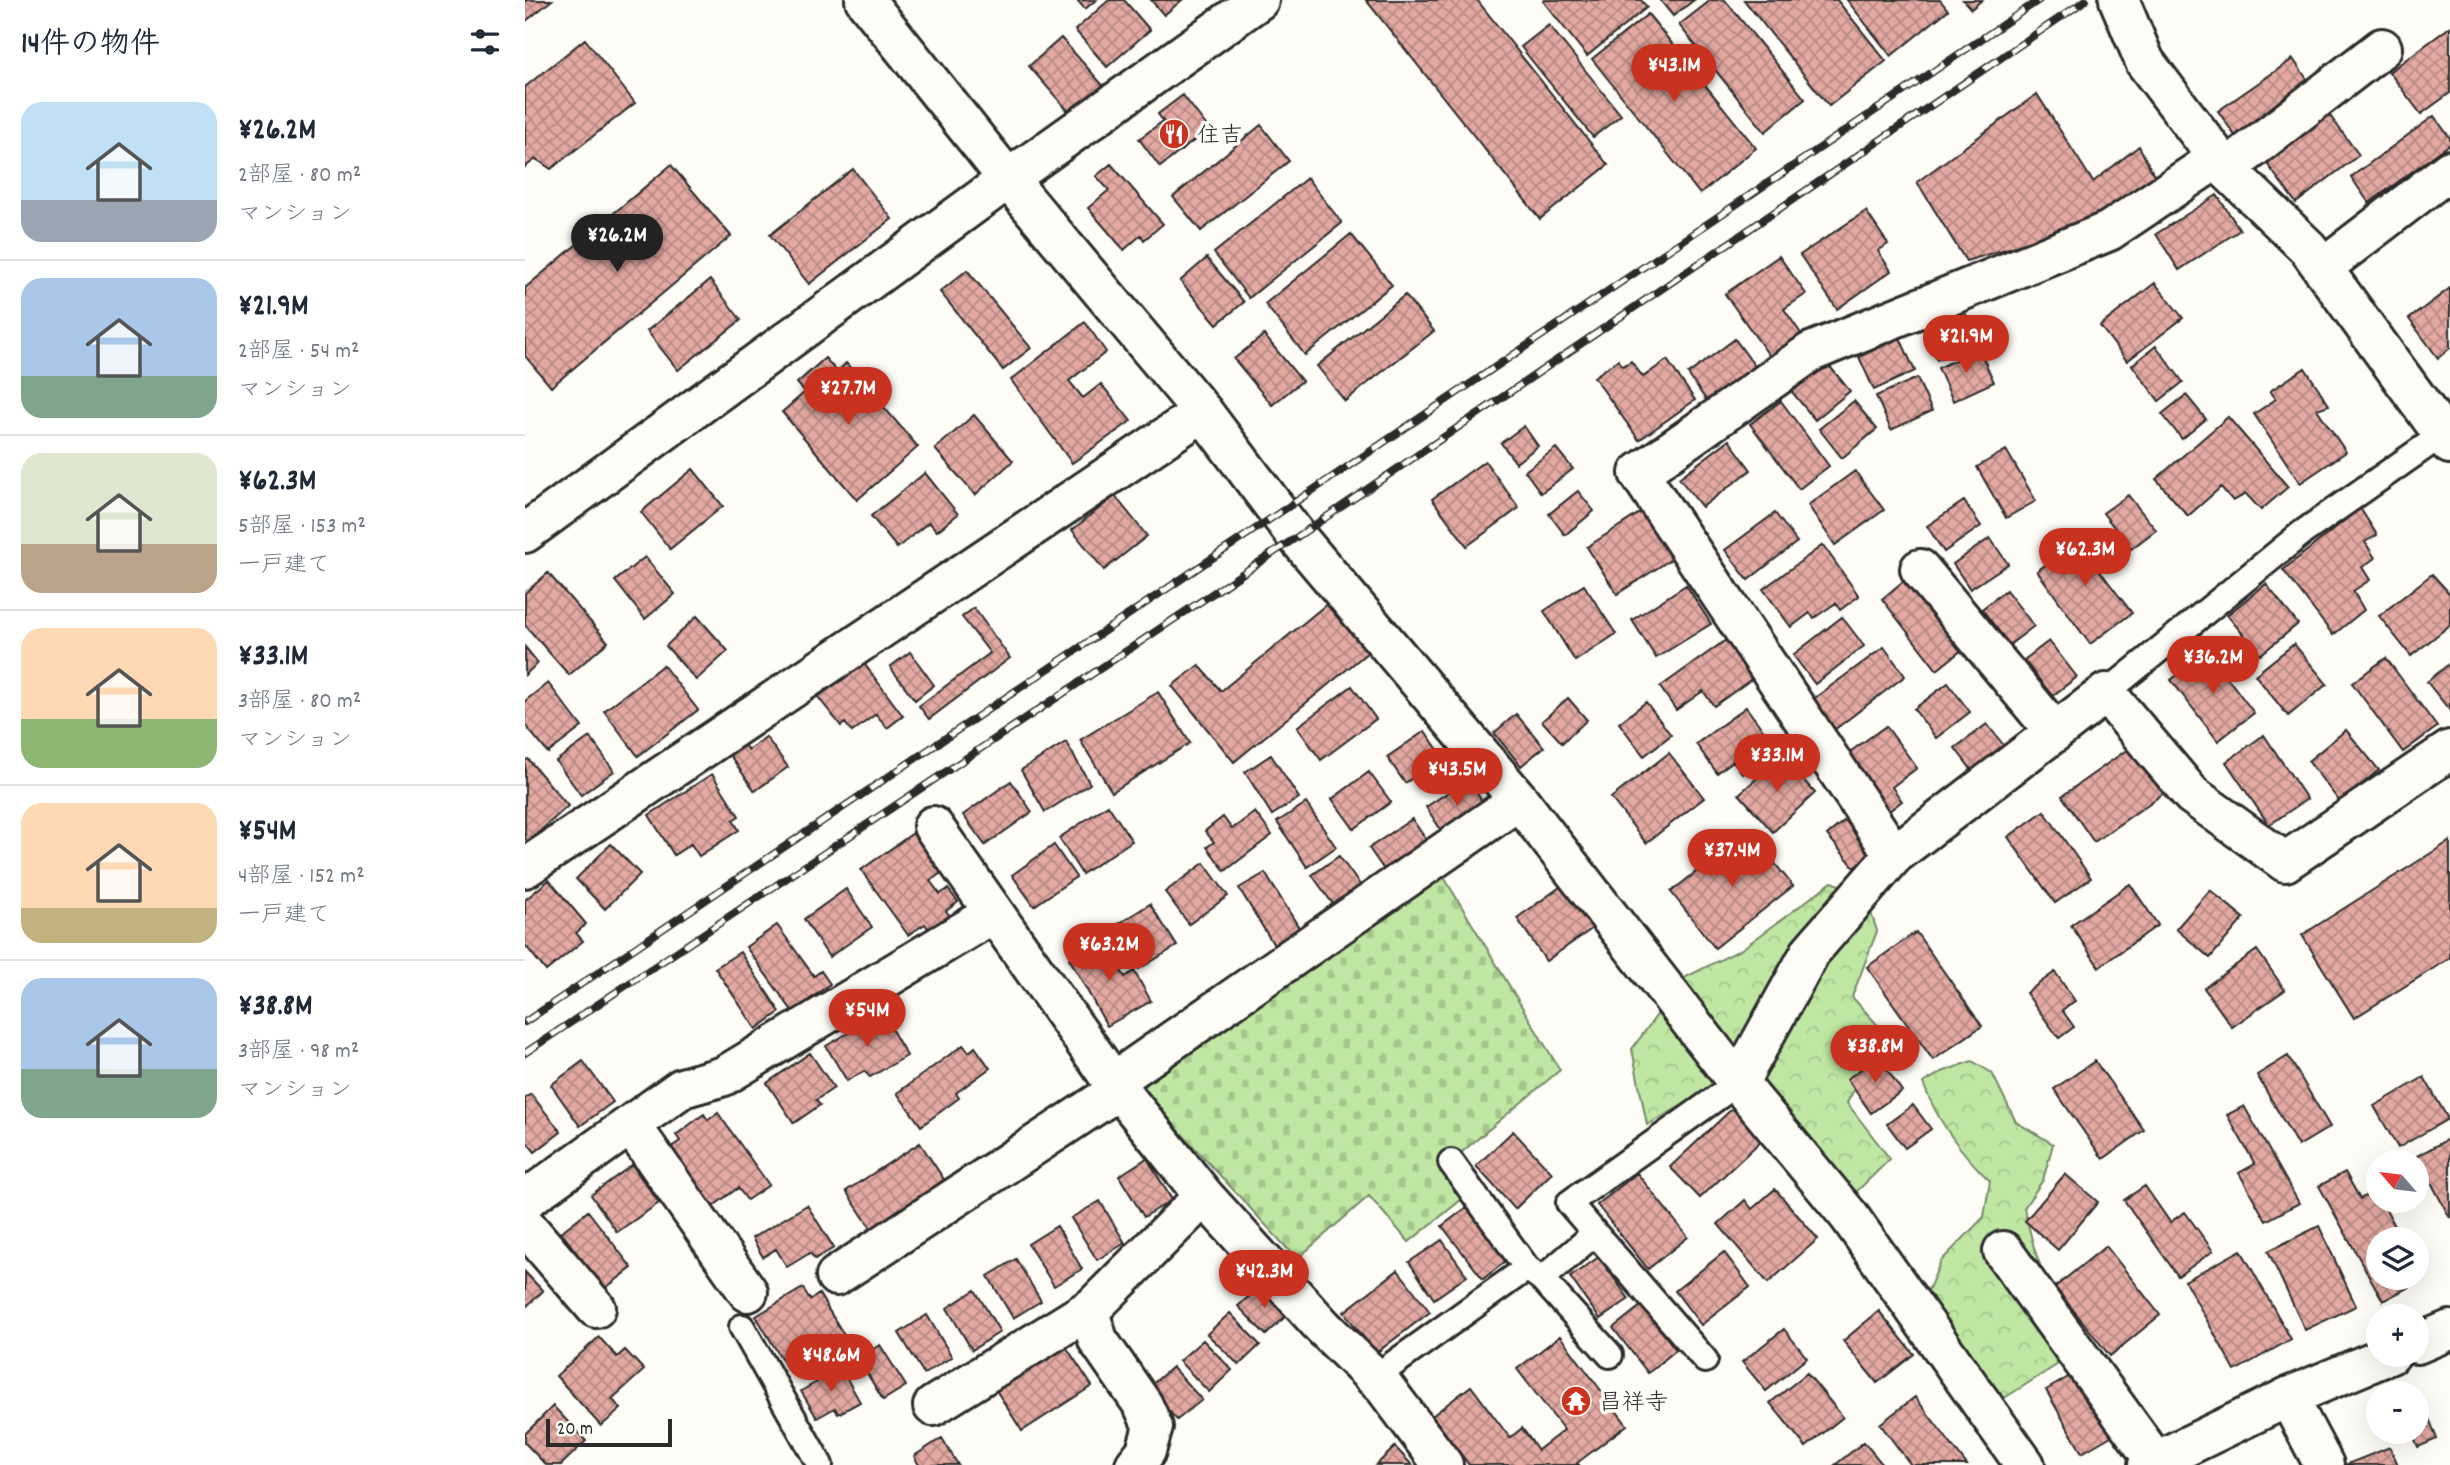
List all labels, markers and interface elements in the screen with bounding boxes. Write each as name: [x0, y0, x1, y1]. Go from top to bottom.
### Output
icon: filters: [466, 23, 504, 61]
text: 14件の物件: [21, 25, 160, 68]
pin: ¥43.1M: [1617, 44, 1731, 104]
text: ¥43.1M: [1647, 50, 1701, 83]
text: ¥26.2M: [238, 111, 316, 154]
restaurant icon: 住吉: [1157, 117, 1191, 151]
place label: 住吉: [1197, 121, 1243, 154]
icon: home: [77, 130, 161, 214]
text: 2部屋 · 80 m²: [238, 160, 361, 193]
text: マンション: [238, 199, 352, 232]
pin: ¥26.2M: [560, 215, 674, 274]
text: ¥26.2M: [587, 220, 647, 253]
text: ¥21.9M: [238, 287, 309, 330]
icon: home: [77, 306, 161, 390]
pin: ¥21.9M: [1909, 316, 2023, 375]
text: ¥21.9M: [1939, 321, 1993, 354]
text: 2部屋 · 54 m²: [238, 336, 360, 369]
pin: ¥27.7M: [791, 368, 905, 427]
text: ¥27.7M: [820, 373, 876, 406]
text: マンション: [238, 375, 352, 408]
text: ¥62.3M: [238, 462, 316, 505]
icon: home: [77, 481, 161, 565]
text: 5部屋 · 153 m²: [238, 511, 366, 544]
pin: ¥62.3M: [2028, 528, 2142, 588]
text: ¥62.3M: [2055, 534, 2115, 567]
text: 一戸建て: [238, 550, 330, 583]
pin: ¥36.2M: [2156, 636, 2270, 696]
text: ¥33.1M: [238, 637, 308, 680]
text: ¥36.2M: [2183, 642, 2243, 675]
icon: home: [77, 656, 161, 740]
text: 3部屋 · 80 m²: [238, 686, 361, 719]
text: マンション: [238, 725, 352, 758]
pin: ¥33.1M: [1720, 734, 1834, 794]
text: ¥33.1M: [1750, 740, 1804, 773]
pin: ¥43.5M: [1400, 748, 1514, 808]
text: ¥43.5M: [1428, 754, 1486, 787]
text: ¥54M: [238, 812, 296, 855]
pin: ¥37.4M: [1675, 830, 1789, 889]
icon: home: [77, 831, 161, 915]
text: ¥37.4M: [1704, 835, 1761, 868]
text: 4部屋 · 152 m²: [238, 861, 365, 894]
text: 一戸建て: [238, 900, 330, 933]
pin: ¥63.2M: [1052, 923, 1166, 983]
text: ¥63.2M: [1079, 929, 1139, 962]
text: ¥38.8M: [238, 987, 312, 1030]
pin: ¥54M: [826, 990, 908, 1049]
text: ¥54M: [845, 995, 889, 1028]
icon: home: [77, 1006, 161, 1090]
pin: ¥38.8M: [1818, 1026, 1932, 1085]
text: ¥38.8M: [1846, 1031, 1904, 1064]
text: 3部屋 · 98 m²: [238, 1036, 359, 1069]
text: マンション: [238, 1075, 352, 1108]
north arrow: [2366, 1150, 2429, 1213]
map controls: [2366, 1150, 2429, 1444]
button: layers: [2366, 1227, 2429, 1290]
pin: ¥42.3M: [1207, 1250, 1321, 1310]
text: ¥42.3M: [1235, 1256, 1293, 1289]
button: +: [2366, 1304, 2429, 1367]
pin: ¥48.6M: [774, 1334, 888, 1394]
text: ¥48.6M: [802, 1340, 860, 1373]
button: −: [2366, 1381, 2429, 1444]
temple icon: 昌祥寺: [1559, 1384, 1593, 1418]
place label: 昌祥寺: [1599, 1388, 1668, 1421]
scale bar: [546, 1416, 672, 1448]
text: 20 m: [557, 1417, 593, 1444]

